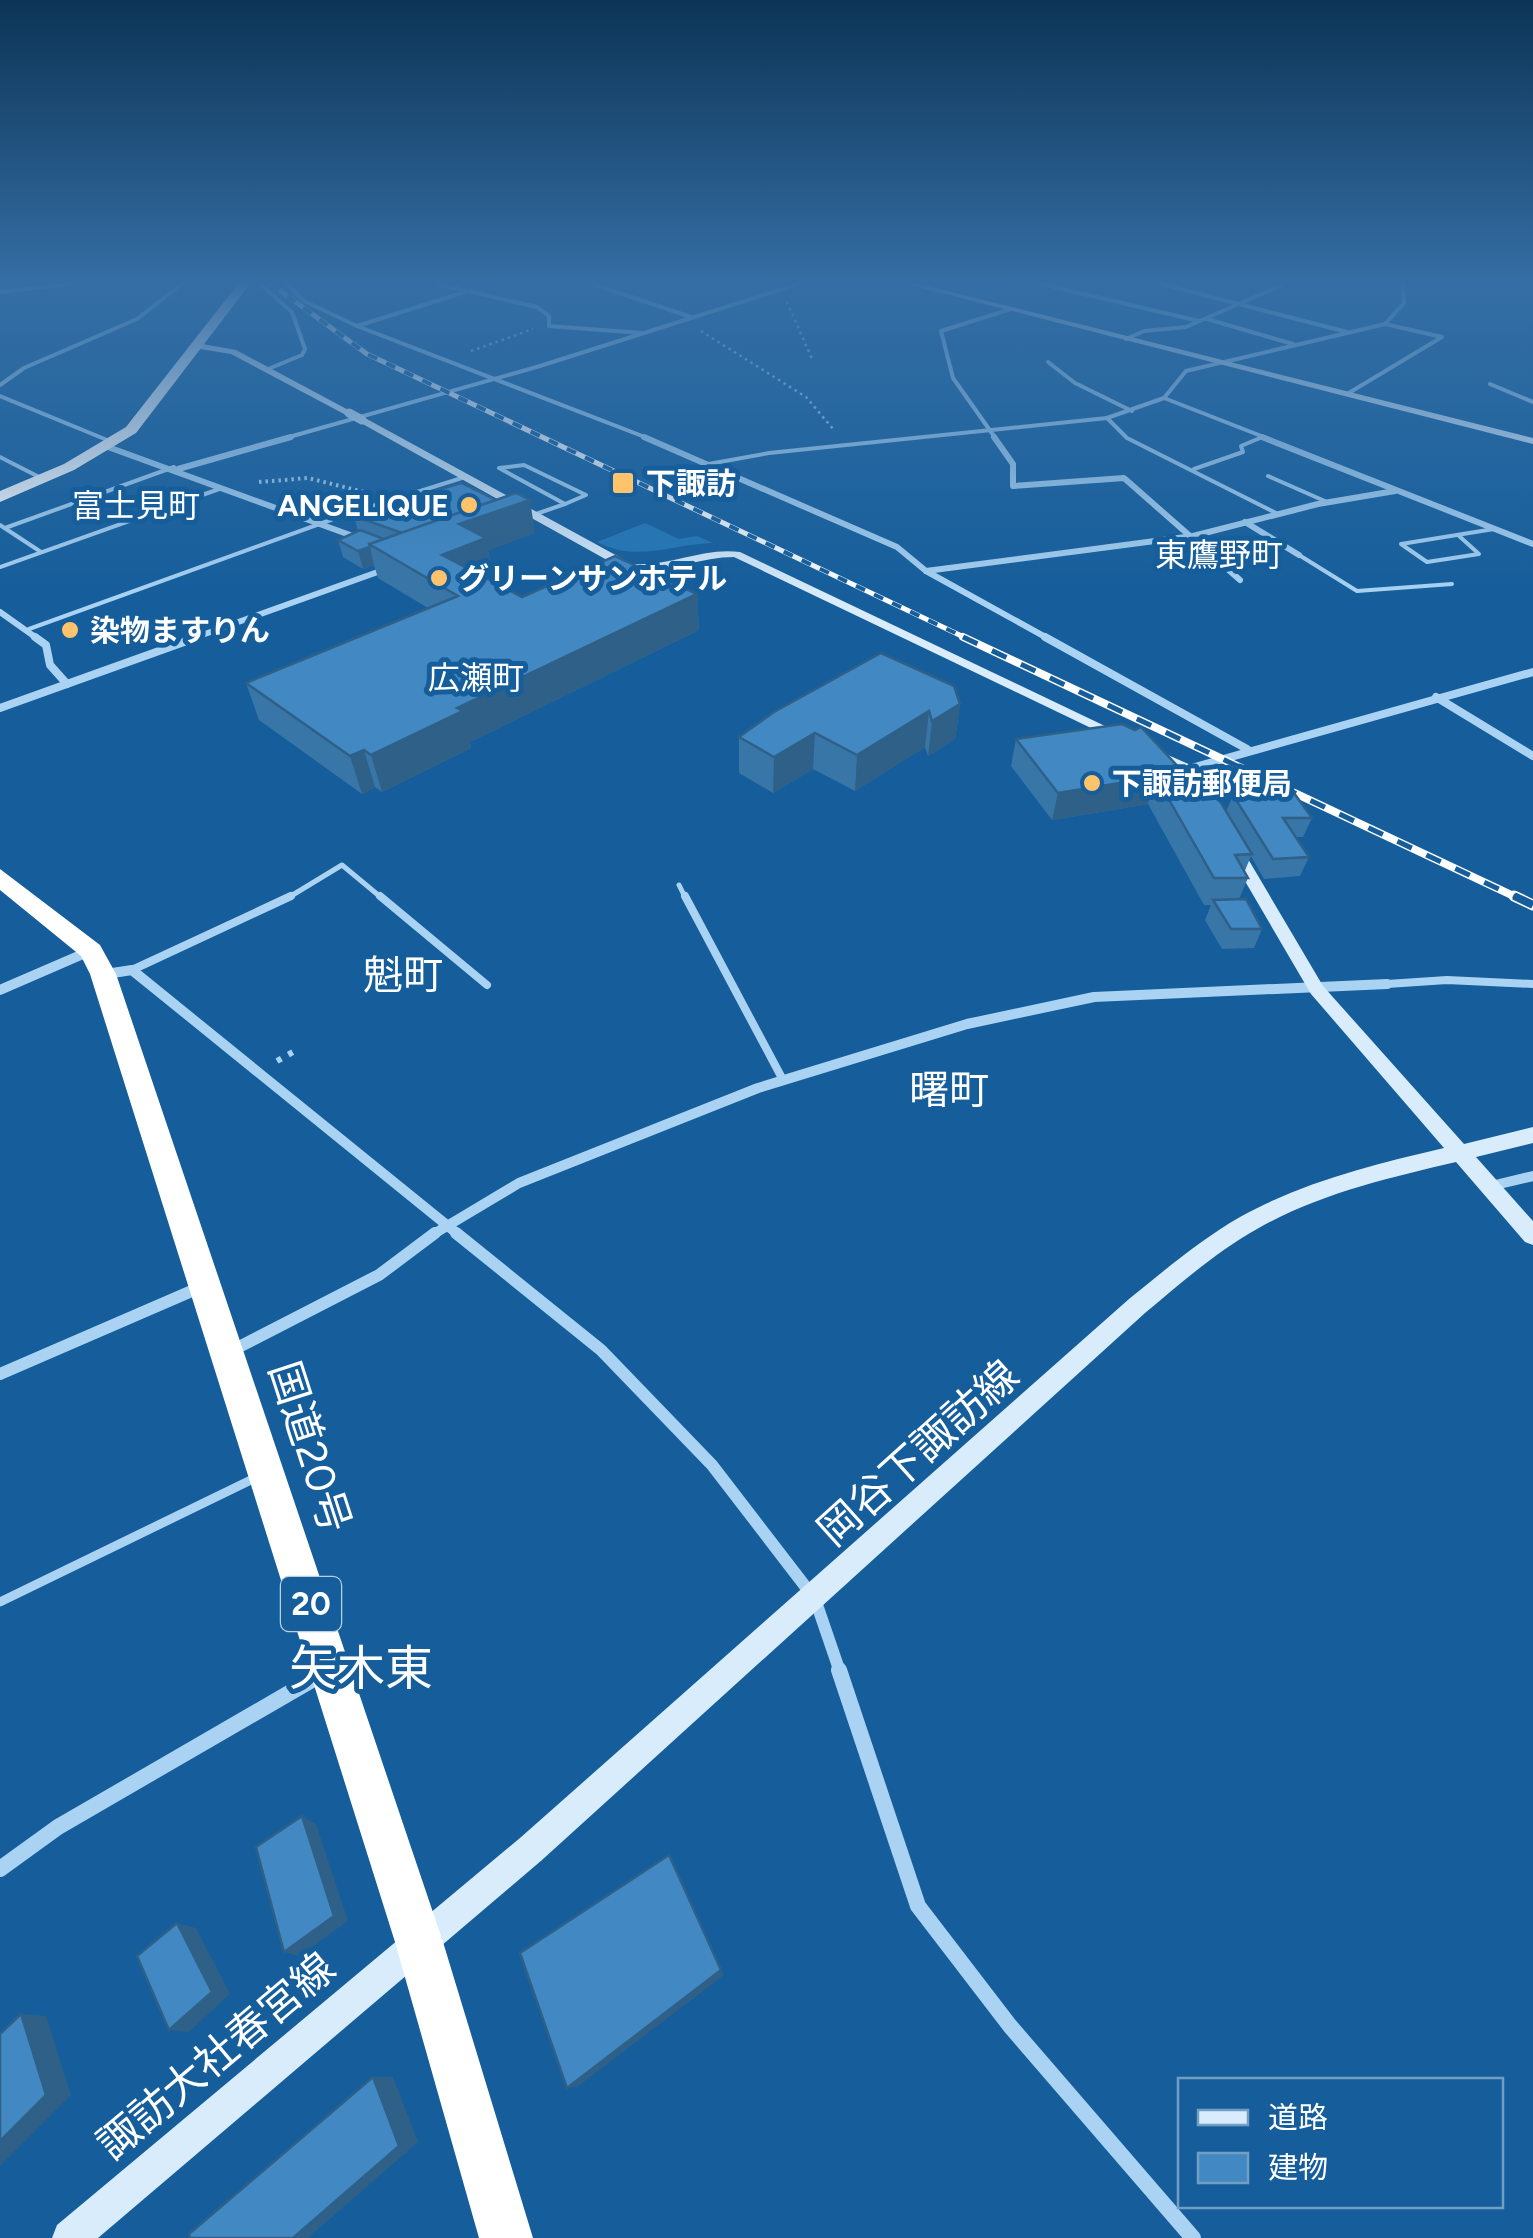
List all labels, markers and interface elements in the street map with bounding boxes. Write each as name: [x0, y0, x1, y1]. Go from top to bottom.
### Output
place label: 下諏訪: [646, 465, 736, 502]
marker: 下諏訪: [610, 470, 636, 496]
district label: 富士見町: [72, 487, 200, 525]
place label: ANGELIQUE: [277, 487, 449, 524]
marker: ANGELIQUE: [458, 494, 480, 516]
district label: 東鷹野町: [1155, 536, 1283, 574]
place label: グリーンサンホテル: [459, 560, 728, 597]
marker: グリーンサンホテル: [428, 567, 450, 589]
place label: 染物ますりん: [90, 612, 270, 649]
marker: 染物ますりん: [59, 619, 81, 641]
district label: 広瀬町: [428, 659, 524, 697]
place label: 下諏訪郵便局: [1112, 765, 1292, 802]
marker: 下諏訪郵便局: [1081, 772, 1103, 794]
district label: 魁町: [363, 951, 443, 999]
district label: 曙町: [909, 1066, 989, 1114]
street label: 岡谷下諏訪線: [807, 1350, 1029, 1556]
street label: 国道20号: [258, 1355, 362, 1539]
road number: 20: [281, 1577, 341, 1631]
district label: 矢木東: [289, 1639, 433, 1697]
street label: 諏訪大社春宮線: [87, 1942, 345, 2170]
legend: [1178, 2078, 1503, 2208]
text: 道路: [1268, 2099, 1328, 2136]
text: 建物: [1268, 2149, 1328, 2186]

